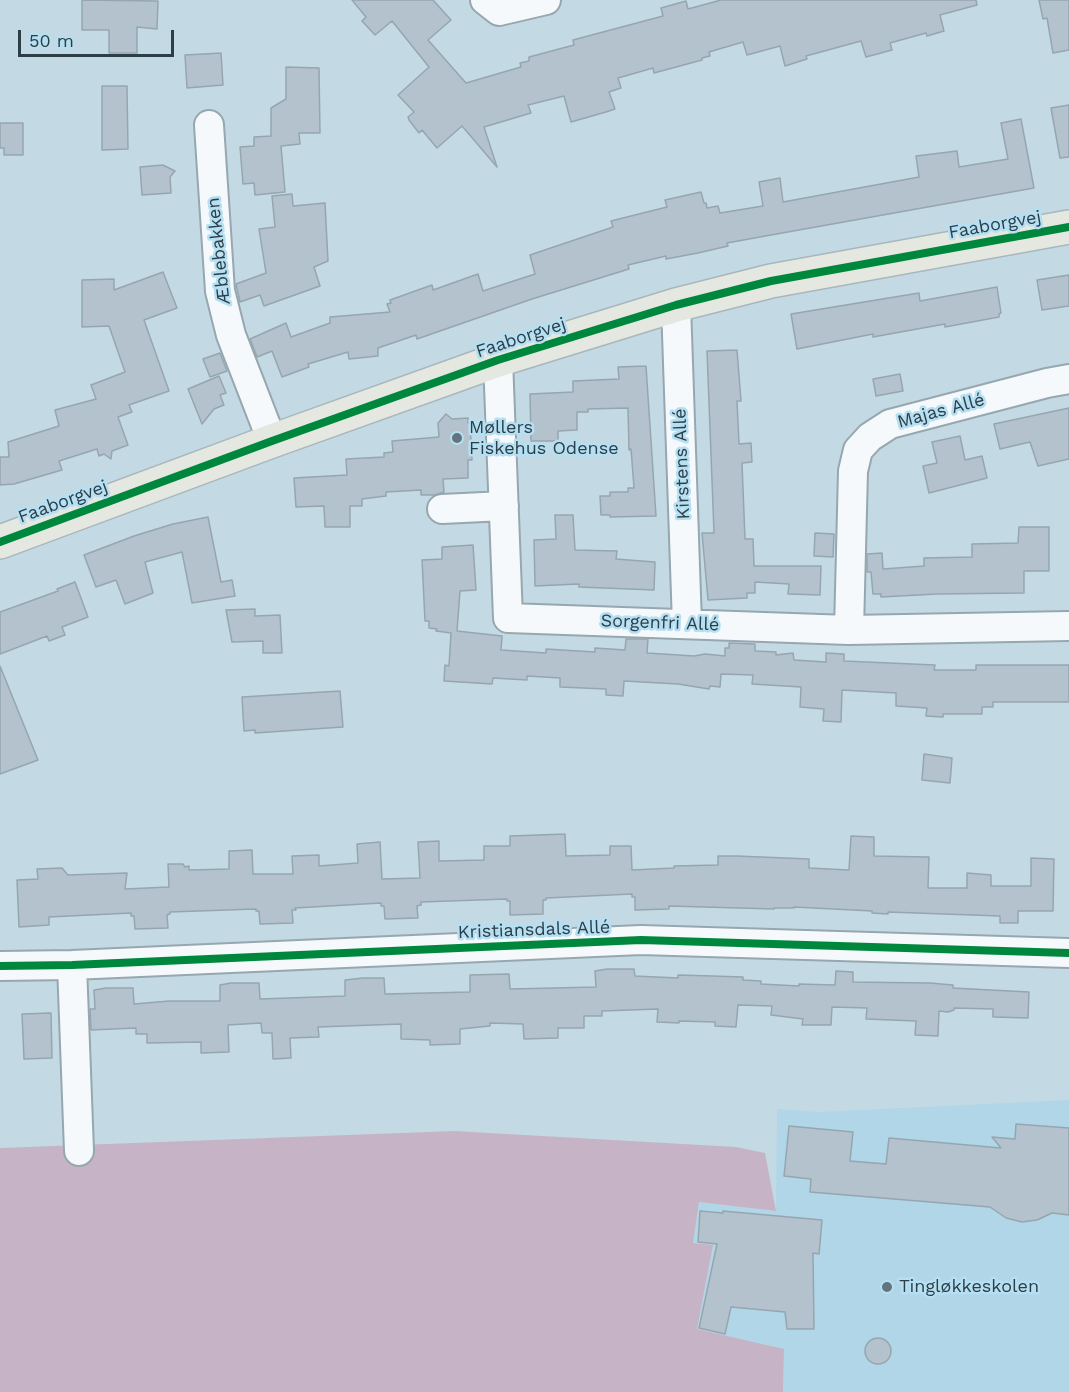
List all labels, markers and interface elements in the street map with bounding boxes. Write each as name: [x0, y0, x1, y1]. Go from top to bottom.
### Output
scale bar: [21, 18, 177, 56]
text: 50 m: [29, 30, 74, 51]
street label: Æblebakken: [203, 196, 235, 306]
street label: Faaborgvej: [947, 206, 1043, 244]
street label: Faaborgvej: [473, 313, 569, 363]
street label: Majas Allé: [895, 389, 987, 433]
street label: Kirstens Allé: [669, 408, 695, 520]
place label: Møllers Fiskehus Odense: [469, 417, 619, 460]
marker: Møllers Fiskehus Odense: [450, 431, 464, 445]
street label: Faaborgvej: [15, 476, 111, 528]
street label: Sorgenfri Allé: [600, 610, 720, 636]
street label: Kristiansdals Allé: [457, 917, 611, 943]
place label: Tingløkkeskolen: [899, 1276, 1039, 1298]
marker: Tingløkkeskolen: [880, 1280, 894, 1294]

